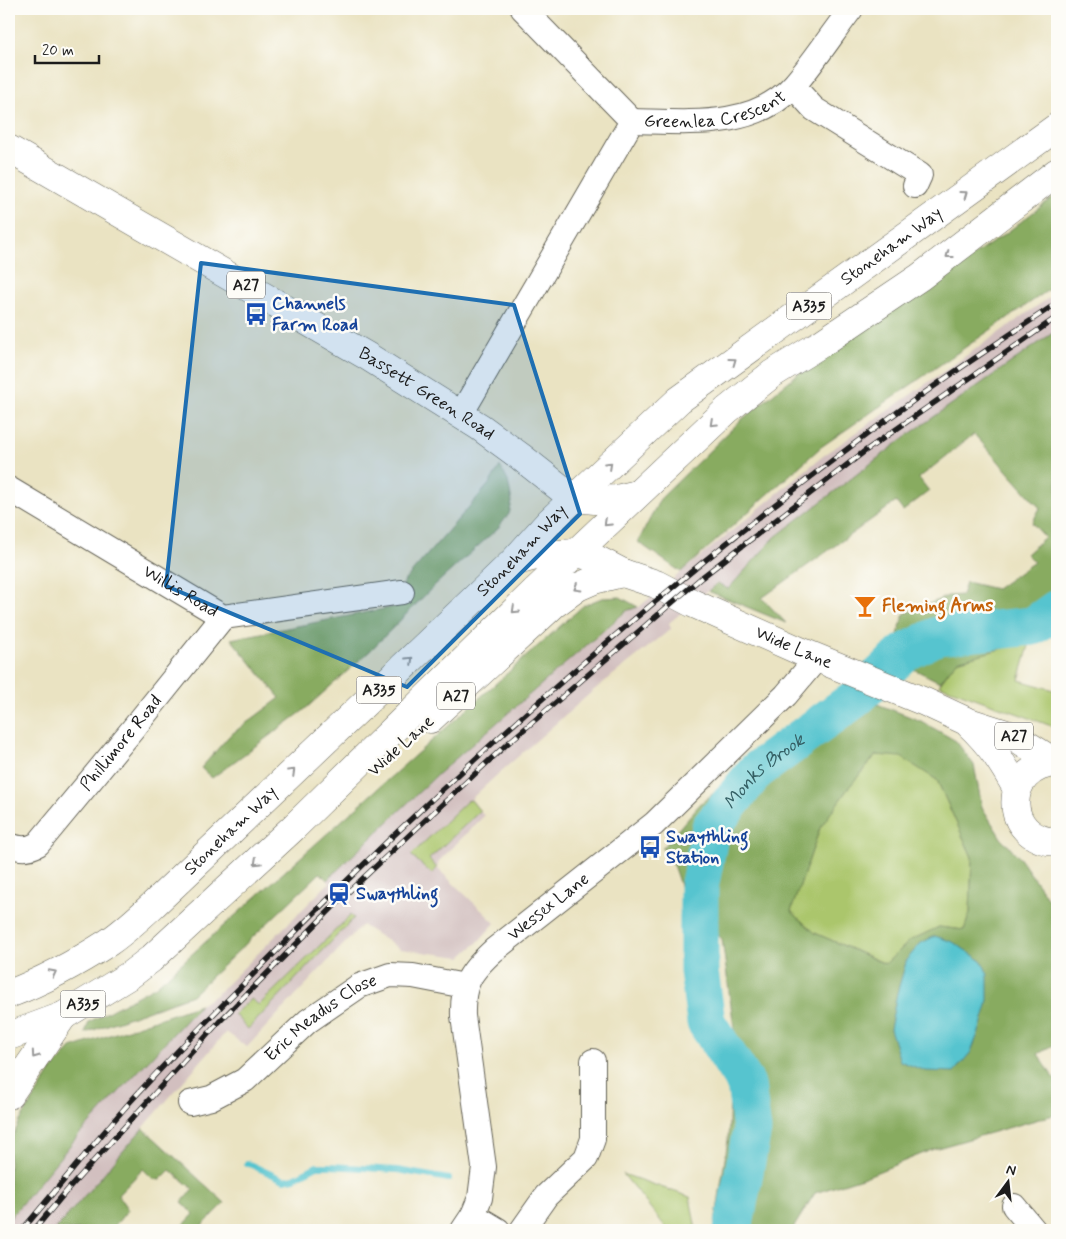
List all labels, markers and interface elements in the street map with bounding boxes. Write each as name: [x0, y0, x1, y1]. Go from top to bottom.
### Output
scale bar: [35, 32, 99, 64]
text: 20 m: [42, 41, 74, 61]
street label: Greenlea Crescent: [643, 85, 792, 134]
one-way arrow: [958, 191, 968, 200]
street label: Stoneham Way: [836, 202, 947, 291]
one-way arrow: [945, 249, 955, 258]
road number: A27: [227, 272, 265, 298]
place label: Channels Farm Road: [272, 292, 358, 337]
road number: A335: [786, 292, 832, 320]
bus stop icon: Channels Farm Road: [243, 301, 269, 327]
street label: Bassett Green Road: [354, 342, 500, 446]
one-way arrow: [727, 358, 737, 367]
one-way arrow: [709, 417, 718, 426]
one-way arrow: [603, 462, 612, 471]
street label: Stoneham Way: [472, 499, 572, 602]
one-way arrow: [603, 518, 612, 527]
street label: Willis Road: [138, 560, 223, 624]
one-way arrow: [574, 582, 583, 592]
bar icon: Fleming Arms: [852, 593, 878, 619]
place label: Fleming Arms: [882, 594, 993, 620]
one-way arrow: [512, 604, 521, 613]
street label: Wide Lane: [751, 621, 836, 675]
one-way arrow: [404, 657, 413, 666]
road number: A335: [356, 676, 402, 704]
road number: A27: [437, 682, 475, 709]
street label: Phillimore Road: [75, 690, 168, 796]
street label: Wide Lane: [363, 710, 440, 782]
road number: A27: [995, 722, 1033, 749]
water label: Monks Brook: [717, 726, 811, 815]
one-way arrow: [287, 769, 296, 778]
street label: Stoneham Way: [179, 781, 283, 881]
place label: Swaythling Station: [666, 825, 748, 870]
bus stop icon: Swaythling Station: [637, 834, 663, 860]
one-way arrow: [254, 856, 263, 865]
street label: Wessex Lane: [503, 867, 594, 947]
station icon: Swaythling: [326, 881, 352, 907]
place label: Swaythling: [356, 882, 438, 908]
one-way arrow: [47, 969, 56, 979]
street label: Eric Meadus Close: [260, 969, 380, 1067]
road number: A335: [61, 991, 106, 1018]
one-way arrow: [32, 1049, 41, 1059]
north arrow: [984, 1156, 1034, 1206]
text: N: [1004, 1161, 1018, 1180]

